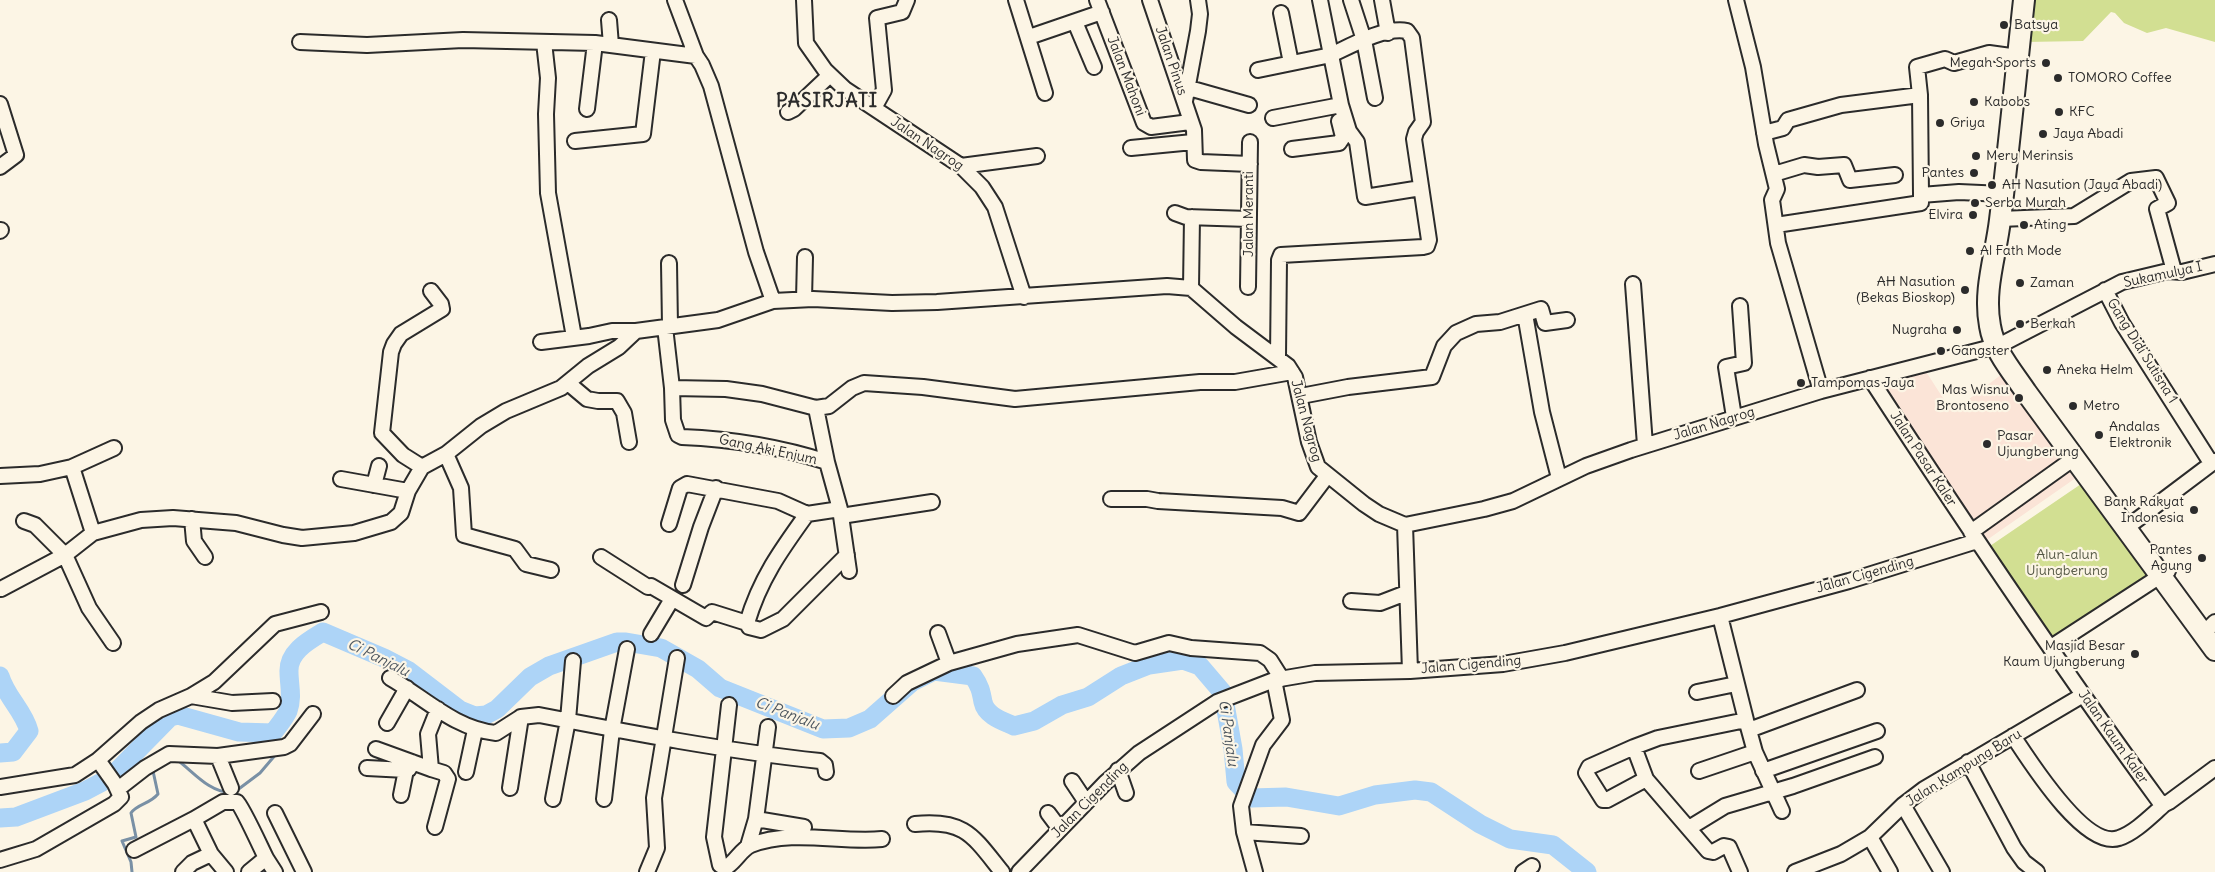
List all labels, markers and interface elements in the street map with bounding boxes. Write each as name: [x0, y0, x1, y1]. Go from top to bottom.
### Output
place label: Batsya: [2014, 17, 2058, 33]
marker: Batsya: [1998, 19, 2010, 31]
street label: Jalan Pinus: [1151, 24, 1191, 98]
street label: Jalan Mahoni: [1103, 34, 1149, 118]
place label: Megah Sports: [1950, 55, 2036, 71]
marker: Megah Sports: [2040, 57, 2052, 69]
place label: TOMORO Coffee: [2068, 70, 2172, 86]
marker: TOMORO Coffee: [2052, 72, 2064, 84]
district label: PASIRJATI: [775, 91, 879, 113]
place label: Kabobs: [1984, 94, 2030, 110]
marker: Kabobs: [1968, 96, 1980, 108]
place label: KFC: [2069, 104, 2095, 120]
marker: KFC: [2053, 106, 2065, 118]
street label: Jalan Nagrog: [887, 113, 967, 175]
place label: Griya: [1950, 115, 1985, 131]
marker: Griya: [1934, 117, 1946, 129]
place label: Jaya Abadi: [2053, 126, 2123, 142]
marker: Jaya Abadi: [2037, 128, 2049, 140]
place label: Mery Merinsis: [1986, 148, 2073, 164]
marker: Mery Merinsis: [1970, 150, 1982, 162]
place label: Pantes: [1921, 165, 1964, 181]
marker: Pantes: [1968, 167, 1980, 179]
street label: Jalan Meranti: [1241, 171, 1257, 257]
place label: AH Nasution (Jaya Abadi): [2002, 177, 2162, 193]
marker: AH Nasution (Jaya Abadi): [1986, 179, 1998, 191]
place label: Serba Murah: [1985, 195, 2066, 211]
marker: Serba Murah: [1969, 197, 1981, 209]
place label: Elvira: [1928, 207, 1963, 223]
marker: Elvira: [1967, 209, 1979, 221]
place label: Ating: [2034, 217, 2067, 233]
marker: Ating: [2018, 219, 2030, 231]
place label: Al Fath Mode: [1980, 243, 2062, 259]
marker: Al Fath Mode: [1964, 245, 1976, 257]
street label: Sukamulya I: [2122, 258, 2204, 292]
place label: AH Nasution (Bekas Bioskop): [1856, 274, 1955, 306]
place label: Zaman: [2030, 275, 2074, 291]
marker: Zaman: [2014, 277, 2026, 289]
marker: AH Nasution (Bekas Bioskop): [1959, 284, 1971, 296]
street label: Gang Didi Sutisna 1: [2103, 296, 2181, 406]
place label: Berkah: [2030, 316, 2076, 332]
marker: Berkah: [2014, 318, 2026, 330]
place label: Nugraha: [1892, 322, 1947, 338]
marker: Nugraha: [1951, 324, 1963, 336]
place label: Gangster: [1951, 343, 2009, 359]
marker: Gangster: [1935, 345, 1947, 357]
place label: Aneka Helm: [2057, 362, 2133, 378]
marker: Aneka Helm: [2041, 364, 2053, 376]
place label: Tampomas Jaya: [1811, 375, 1914, 391]
marker: Tampomas Jaya: [1795, 377, 1807, 389]
street label: Jalan Nagrog: [1287, 378, 1325, 464]
place label: Mas Wisnu Brontoseno: [1936, 382, 2009, 414]
marker: Mas Wisnu Brontoseno: [2013, 392, 2025, 404]
place label: Metro: [2083, 398, 2120, 414]
marker: Metro: [2067, 400, 2079, 412]
street label: Jalan Nagrog: [1671, 404, 1757, 444]
street label: Jalan Pasar Kaler: [1886, 408, 1960, 510]
place label: Andalas Elektronik: [2109, 419, 2172, 452]
place label: Pasar Ujungberung: [1997, 428, 2079, 461]
marker: Andalas Elektronik: [2093, 429, 2105, 441]
street label: Gang Aki Enjum: [717, 431, 819, 469]
marker: Pasar Ujungberung: [1981, 438, 1993, 450]
place label: Bank Rakyat Indonesia: [2104, 494, 2184, 526]
marker: Bank Rakyat Indonesia: [2188, 504, 2200, 516]
place label: Pantes Agung: [2149, 542, 2192, 574]
park label: Alun-alun Ujungberung: [2026, 547, 2108, 580]
marker: Pantes Agung: [2196, 552, 2208, 564]
street label: Jalan Cigending: [1814, 553, 1916, 597]
water label: Ci Panjalu: [344, 635, 412, 681]
place label: Masjid Besar Kaum Ujungberung: [2003, 638, 2125, 670]
marker: Masjid Besar Kaum Ujungberung: [2129, 648, 2141, 660]
street label: Jalan Cigending: [1420, 652, 1522, 678]
street label: Jalan Kaum Kaler: [2074, 687, 2152, 787]
water label: Ci Panjalu: [753, 694, 821, 734]
water label: Ci Panjalu: [1214, 699, 1242, 767]
street label: Jalan Kampung Baru: [1903, 726, 2025, 810]
street label: Jalan Cigending: [1048, 758, 1132, 842]

